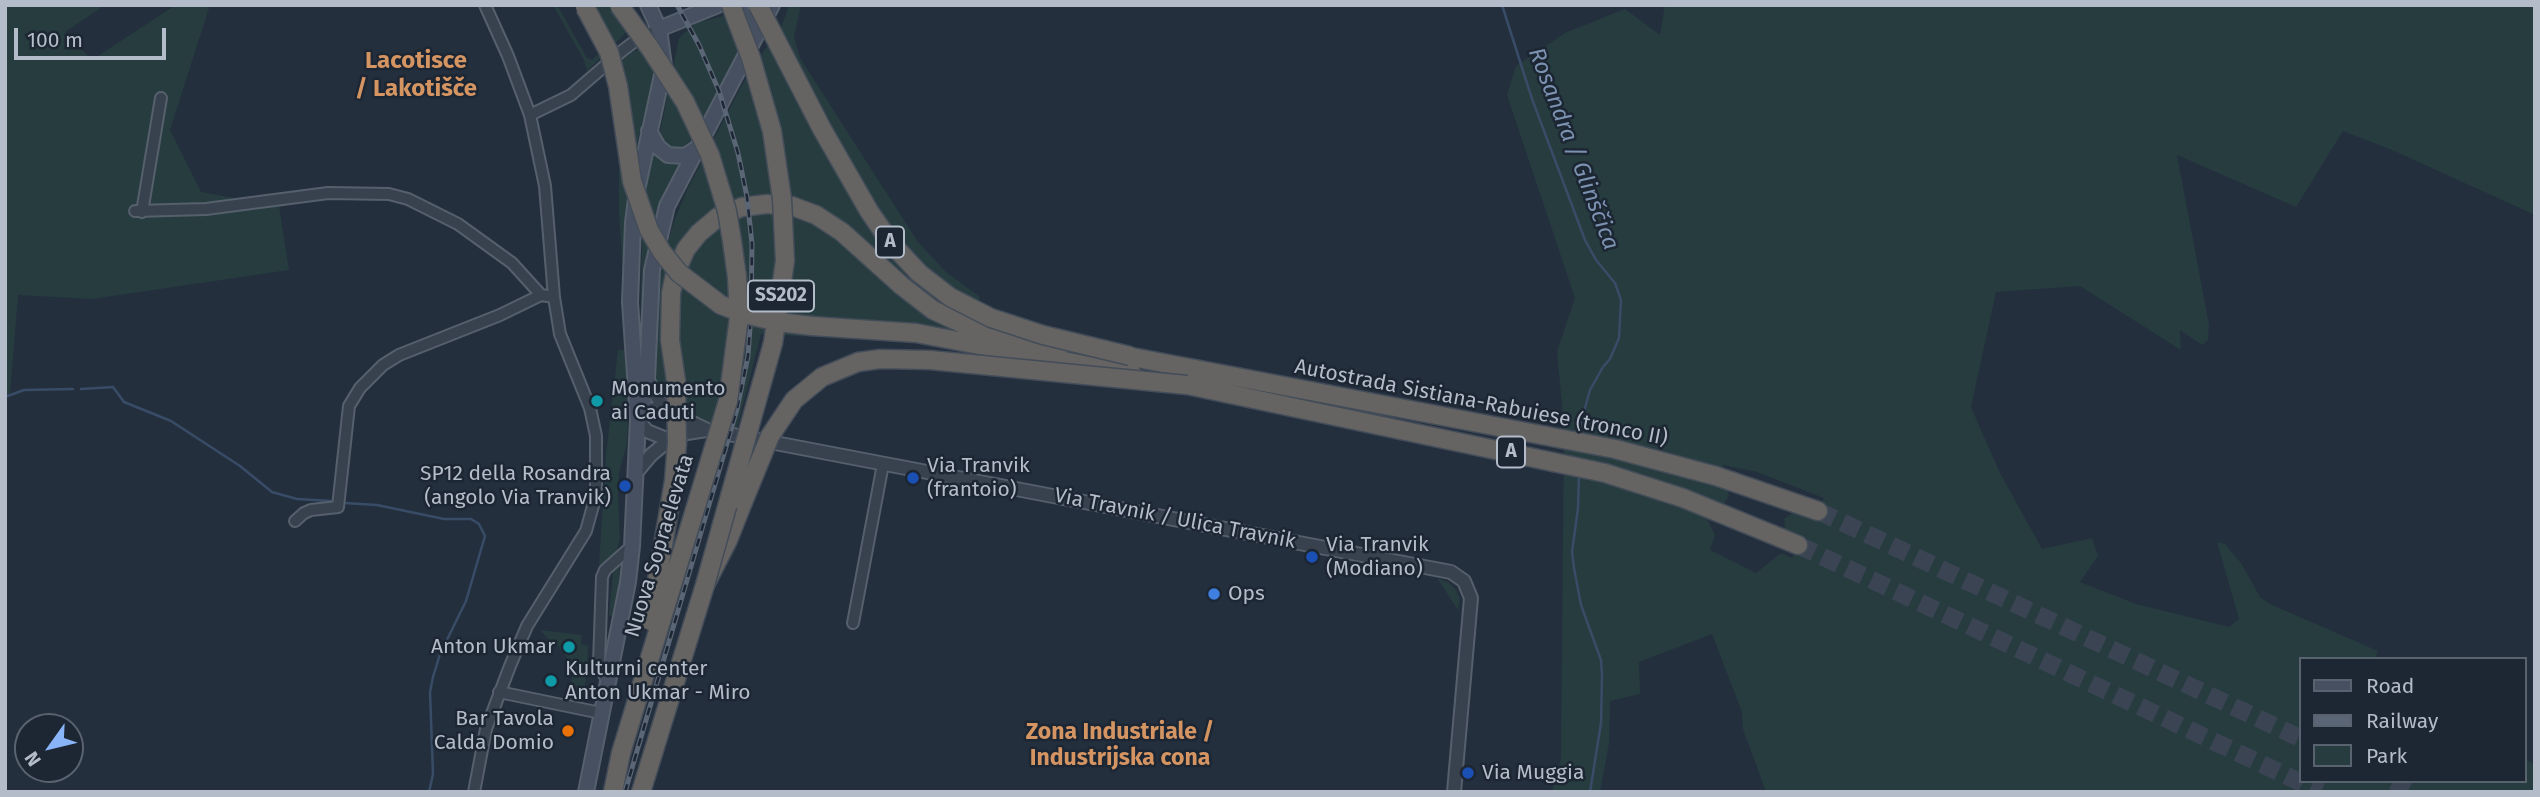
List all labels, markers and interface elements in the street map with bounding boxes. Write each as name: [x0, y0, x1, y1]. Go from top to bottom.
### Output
scale bar: [18, 14, 170, 58]
text: 100 m: [27, 27, 83, 53]
water label: Rosandra / Glinščica: [1522, 44, 1624, 254]
district label: Lacotisce / Lakotišče: [355, 47, 477, 103]
road number: A: [876, 226, 904, 258]
road number: SS202: [748, 280, 814, 312]
street label: Autostrada Sistiana-Rabuiese (tronco II): [1292, 354, 1670, 452]
place label: Monumento ai Caduti: [611, 376, 725, 426]
marker: Monumento ai Caduti: [589, 393, 605, 409]
road number: A: [1497, 436, 1525, 467]
street label: Nuova Sopraelevata: [620, 452, 700, 640]
place label: Via Tranvik (frantoio): [927, 453, 1030, 503]
place label: SP12 della Rosandra (angolo Via Tranvik): [420, 461, 611, 511]
marker: Via Tranvik (frantoio): [905, 470, 921, 486]
marker: SP12 della Rosandra (angolo Via Tranvik): [617, 478, 633, 494]
street label: Via Travnik / Ulica Travnik: [1052, 483, 1298, 555]
place label: Via Tranvik (Modiano): [1326, 532, 1429, 582]
marker: Via Tranvik (Modiano): [1304, 549, 1320, 565]
place label: Ops: [1228, 581, 1265, 607]
marker: Ops: [1206, 586, 1222, 602]
place label: Anton Ukmar: [431, 634, 555, 660]
marker: Anton Ukmar: [561, 639, 577, 655]
place label: Kulturni center Anton Ukmar - Miro: [565, 656, 751, 706]
legend: [2298, 657, 2526, 783]
marker: Kulturni center Anton Ukmar - Miro: [543, 673, 559, 689]
text: Road: [2366, 673, 2414, 699]
place label: Bar Tavola Calda Domio: [434, 706, 554, 756]
text: Railway: [2366, 708, 2438, 734]
north arrow: [14, 713, 84, 783]
district label: Zona Industriale / Industrijska cona: [1026, 719, 1214, 773]
marker: Bar Tavola Calda Domio: [560, 723, 576, 739]
text: Park: [2366, 743, 2407, 769]
text: N: [20, 747, 46, 771]
place label: Via Muggia: [1482, 760, 1584, 786]
marker: Via Muggia: [1460, 765, 1476, 781]

